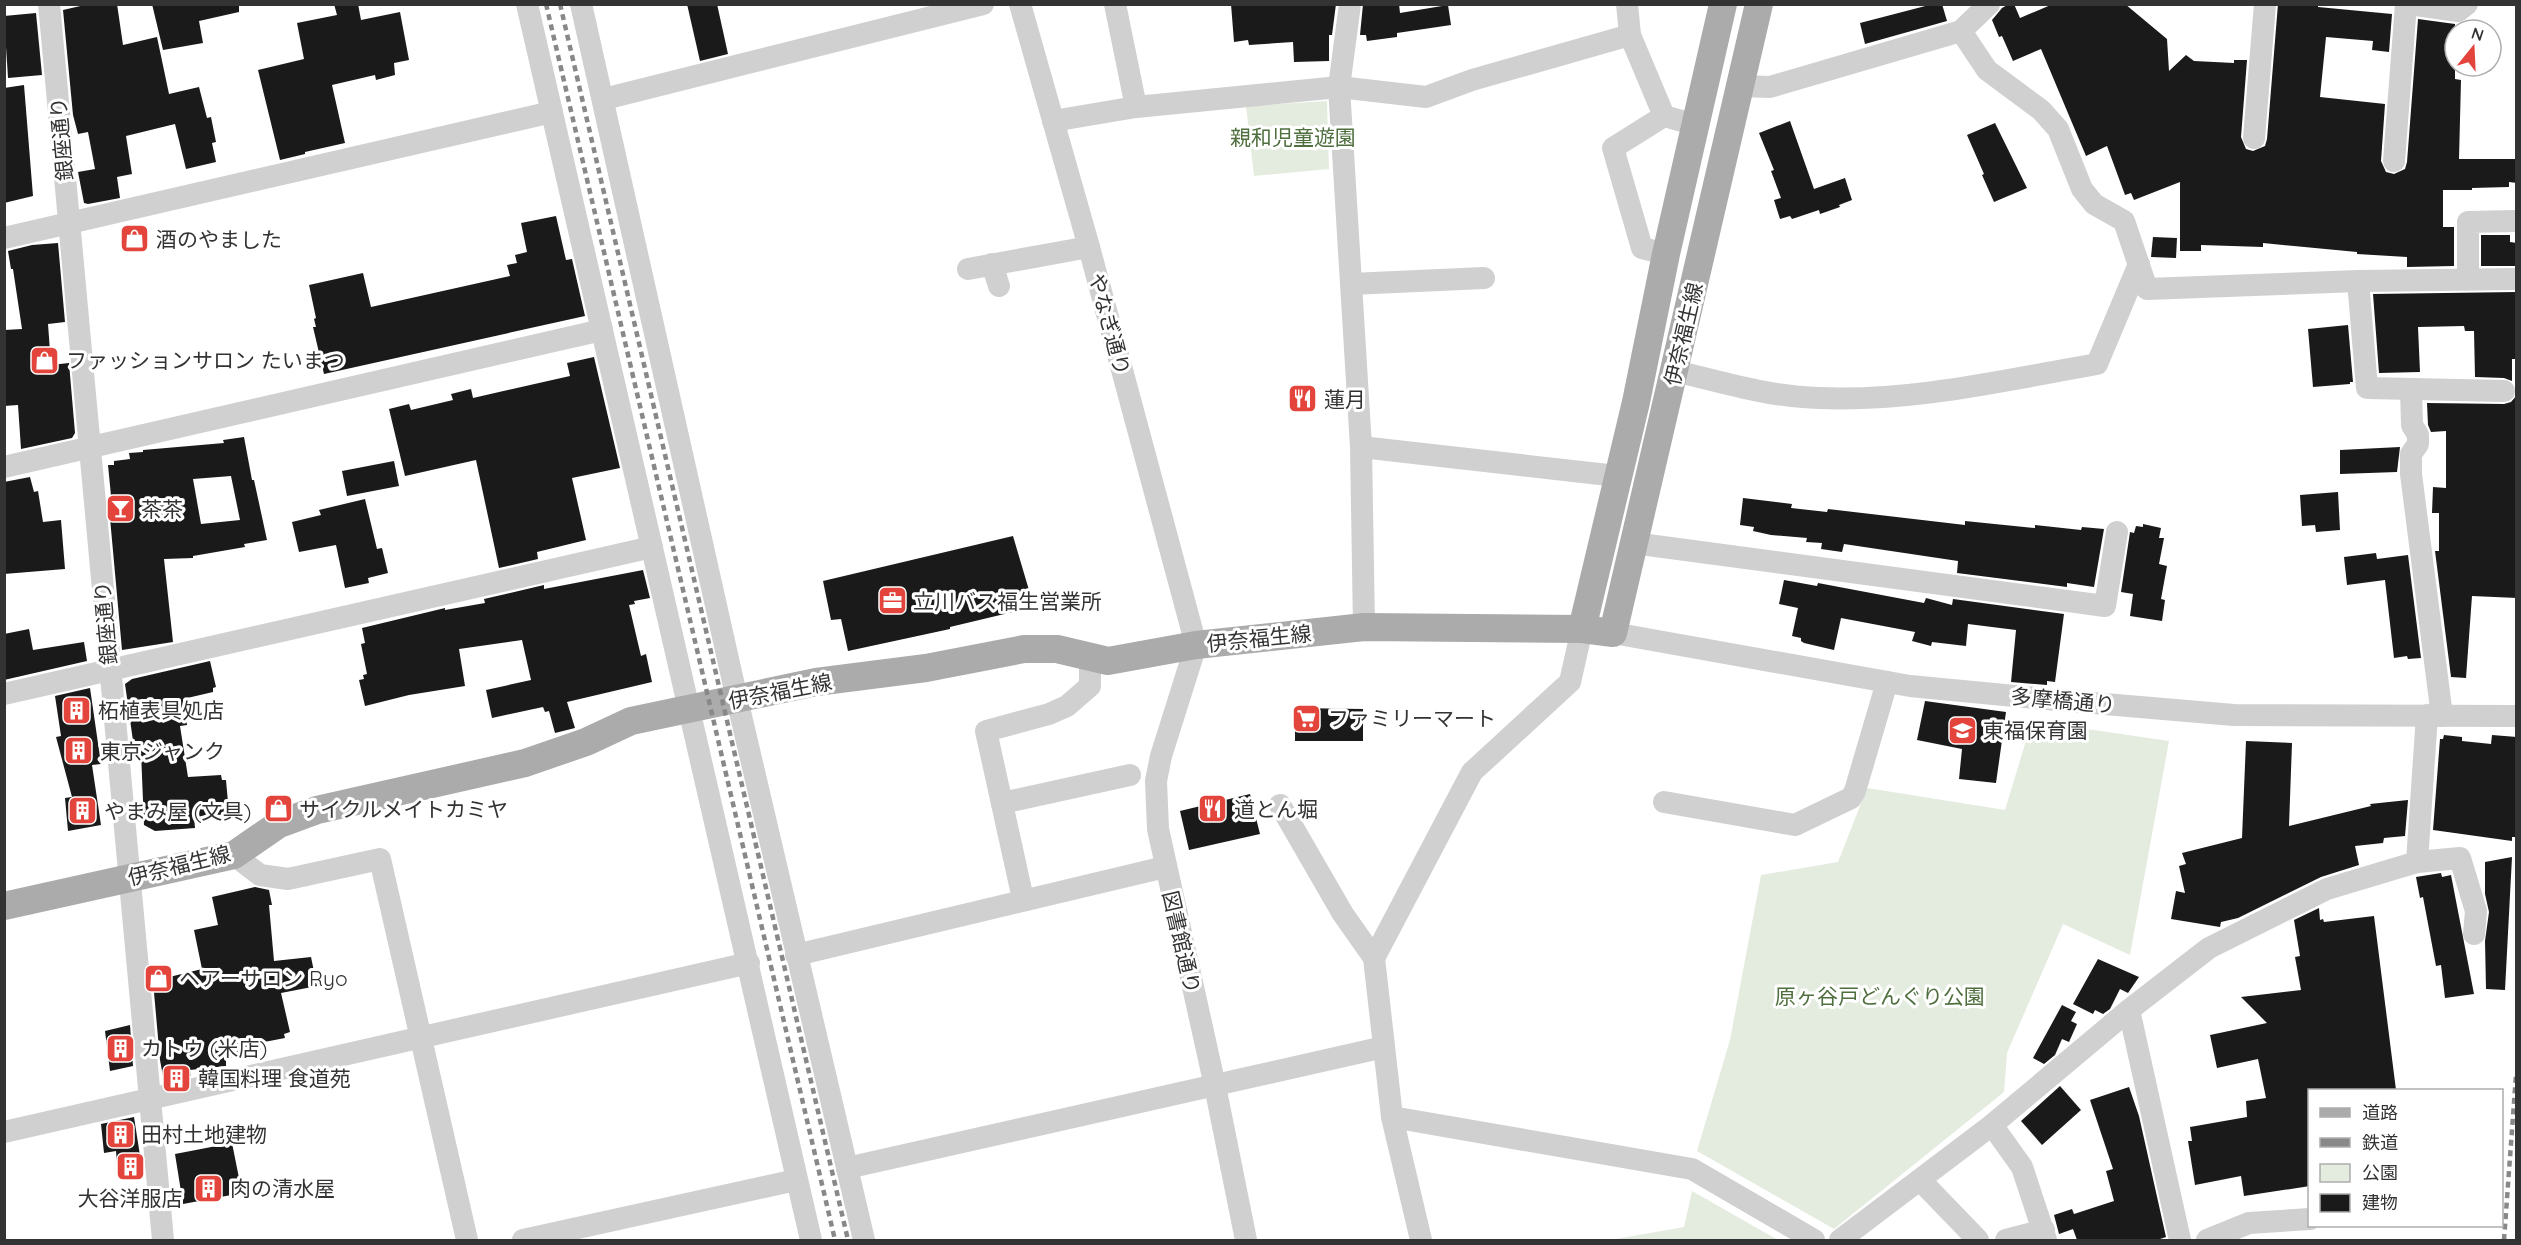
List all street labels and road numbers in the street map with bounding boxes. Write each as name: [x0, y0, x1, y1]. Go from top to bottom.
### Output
street label: 銀座通り: [44, 96, 78, 182]
street label: やなぎ通り: [1084, 270, 1136, 378]
street label: 伊奈福生線: [1659, 280, 1707, 388]
street label: 銀座通り: [88, 580, 122, 666]
street label: 伊奈福生線: [1205, 620, 1313, 656]
street label: 伊奈福生線: [726, 668, 834, 714]
street label: 多摩橋通り: [2010, 682, 2116, 718]
street label: 伊奈福生線: [125, 840, 233, 890]
street label: 図書館通り: [1158, 888, 1206, 996]

